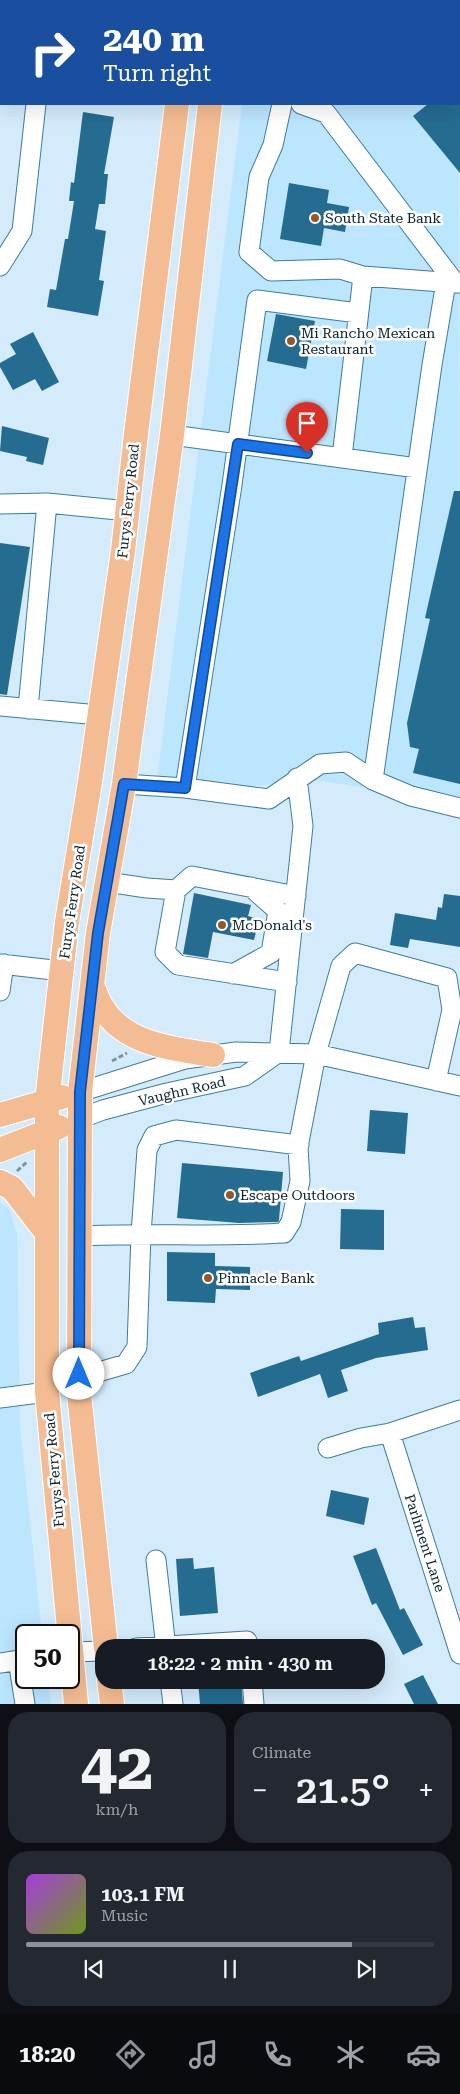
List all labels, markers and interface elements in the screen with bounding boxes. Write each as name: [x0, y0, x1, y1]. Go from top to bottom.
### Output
text: 240 m: [103, 19, 204, 60]
icon: right: [20, 20, 85, 85]
text: Turn right: [103, 61, 211, 86]
place label: South State Bank: [325, 210, 441, 226]
marker: South State Bank: [309, 212, 321, 224]
place label: Mi Rancho Mexican Restaurant: [301, 325, 435, 357]
marker: Mi Rancho Mexican Restaurant: [285, 335, 297, 347]
pin: [286, 402, 328, 453]
icon: arrive: [293, 409, 321, 437]
street label: Furys Ferry Road: [114, 443, 142, 559]
street label: Furys Ferry Road: [56, 844, 88, 960]
place label: McDonald's: [232, 917, 312, 933]
marker: McDonald's: [216, 919, 228, 931]
street label: Vaughn Road: [137, 1073, 227, 1109]
place label: Escape Outdoors: [240, 1187, 355, 1203]
marker: Escape Outdoors: [224, 1189, 236, 1201]
place label: Pinnacle Bank: [218, 1270, 315, 1286]
marker: Pinnacle Bank: [202, 1272, 214, 1284]
position arrow: [52, 1347, 104, 1399]
street label: Furys Ferry Road: [41, 1412, 67, 1528]
street label: Parliment Lane: [402, 1492, 448, 1594]
speed limit sign: 50: [15, 1624, 80, 1689]
text: 18:22 · 2 min · 430 m: [147, 1652, 333, 1675]
text: 42: [81, 1729, 153, 1805]
text: Climate: [252, 1743, 311, 1762]
text: 21.5°: [296, 1768, 390, 1812]
text: −: [252, 1774, 268, 1807]
text: +: [418, 1774, 434, 1807]
text: km/h: [96, 1800, 138, 1819]
text: 103.1 FM: [101, 1883, 184, 1906]
text: Music: [101, 1906, 148, 1925]
icon: previous: [80, 1955, 108, 1983]
icon: pause: [216, 1955, 244, 1983]
icon: next: [352, 1955, 380, 1983]
icon: directions: [113, 2037, 148, 2072]
icon: music: [186, 2037, 221, 2072]
icon: phone: [260, 2037, 295, 2072]
icon: climate: [333, 2037, 368, 2072]
icon: car: [406, 2037, 441, 2072]
text: 18:20: [19, 2042, 75, 2067]

